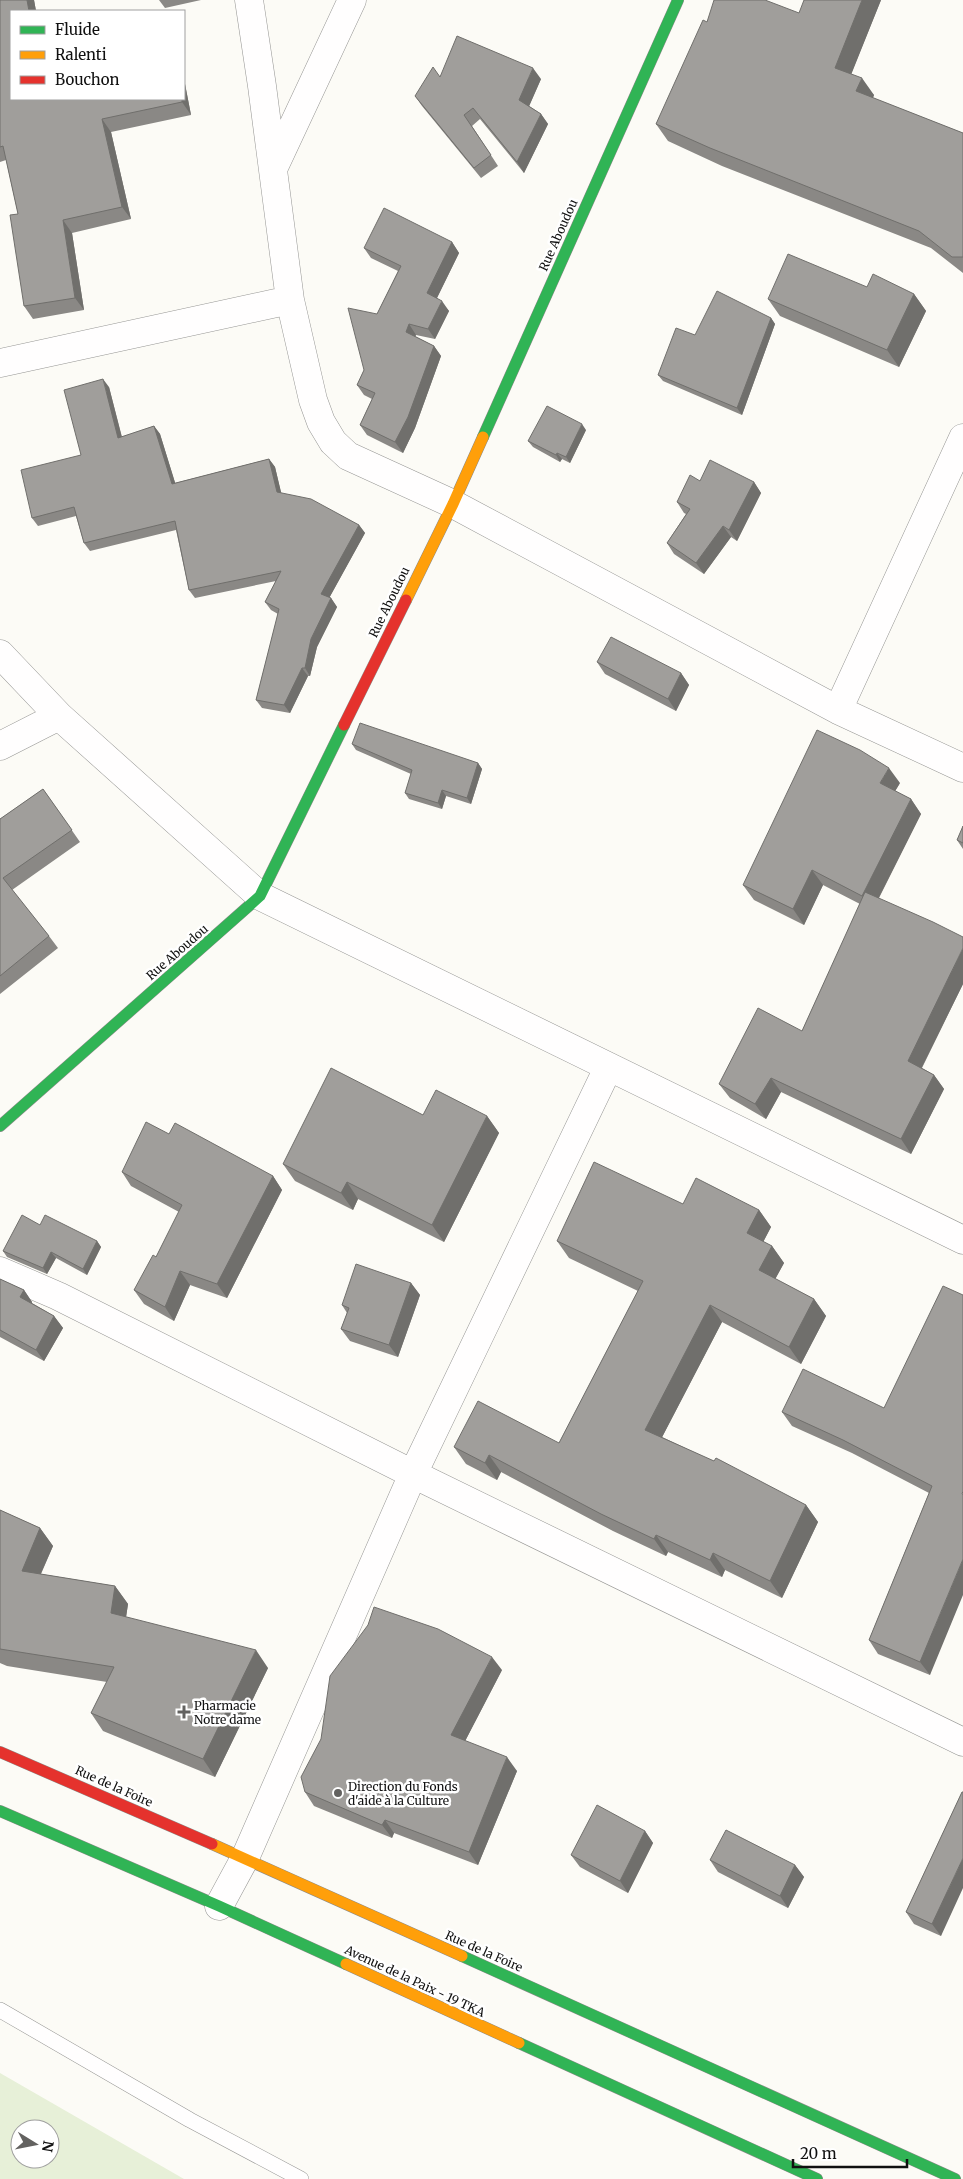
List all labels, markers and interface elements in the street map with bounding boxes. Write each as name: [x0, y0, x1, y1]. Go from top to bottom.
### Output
legend: [10, 10, 185, 100]
text: Fluide: [55, 20, 100, 39]
text: Ralenti: [55, 45, 107, 64]
text: Bouchon: [55, 70, 119, 89]
street label: Rue Aboudou: [536, 196, 581, 273]
street label: Rue Aboudou: [365, 564, 413, 640]
street label: Rue Aboudou: [143, 921, 211, 983]
place label: Pharmacie Notre dame: [194, 1698, 261, 1727]
marker: Pharmacie Notre dame: [178, 1706, 190, 1718]
street label: Rue de la Foire: [73, 1762, 155, 1810]
place label: Direction du Fonds d'aide à la Culture: [348, 1779, 458, 1808]
marker: Direction du Fonds d'aide à la Culture: [332, 1787, 344, 1799]
street label: Rue de la Foire: [443, 1927, 525, 1975]
street label: Avenue de la Paix - 19 TKA: [342, 1941, 488, 2020]
north arrow: [10, 2119, 60, 2169]
scale bar: [793, 2136, 907, 2168]
text: N: [38, 2139, 58, 2153]
text: 20 m: [800, 2144, 837, 2163]

